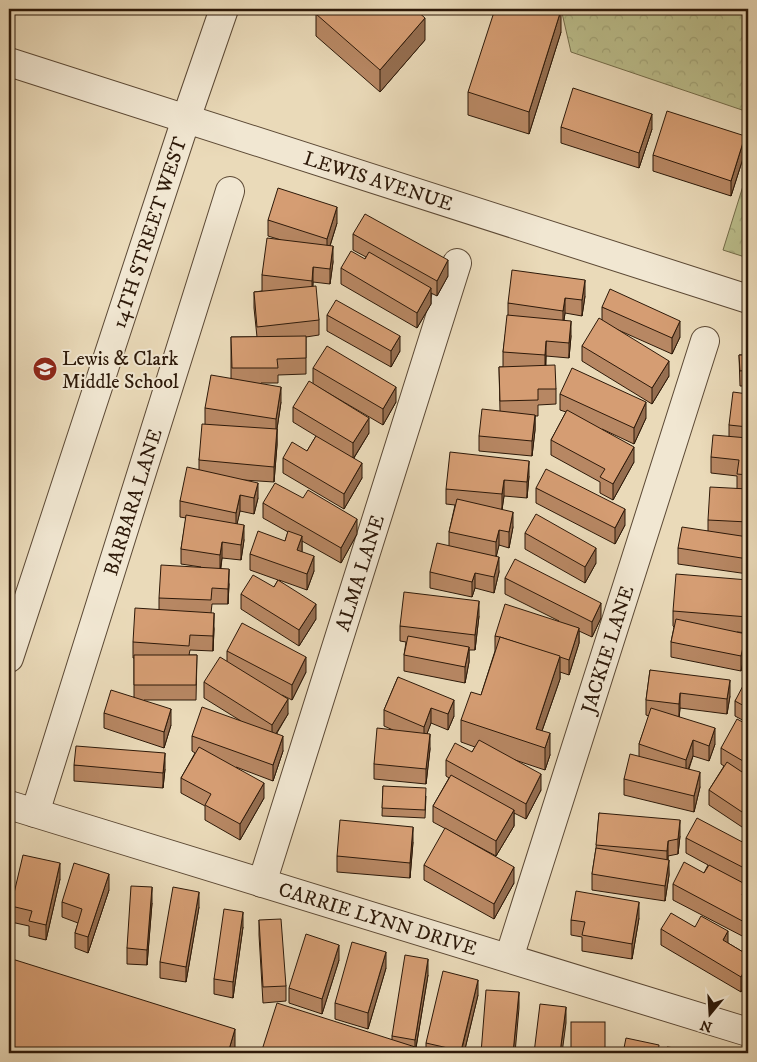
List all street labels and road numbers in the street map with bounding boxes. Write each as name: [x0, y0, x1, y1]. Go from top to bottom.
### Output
street label: 14TH STREET WEST: [107, 134, 193, 332]
street label: LEWIS AVENUE: [300, 146, 456, 217]
street label: BARBARA LANE: [99, 426, 169, 579]
street label: ALMA LANE: [331, 512, 391, 635]
street label: JACKIE LANE: [576, 583, 640, 718]
street label: CARRIE LYNN DRIVE: [275, 878, 480, 962]

